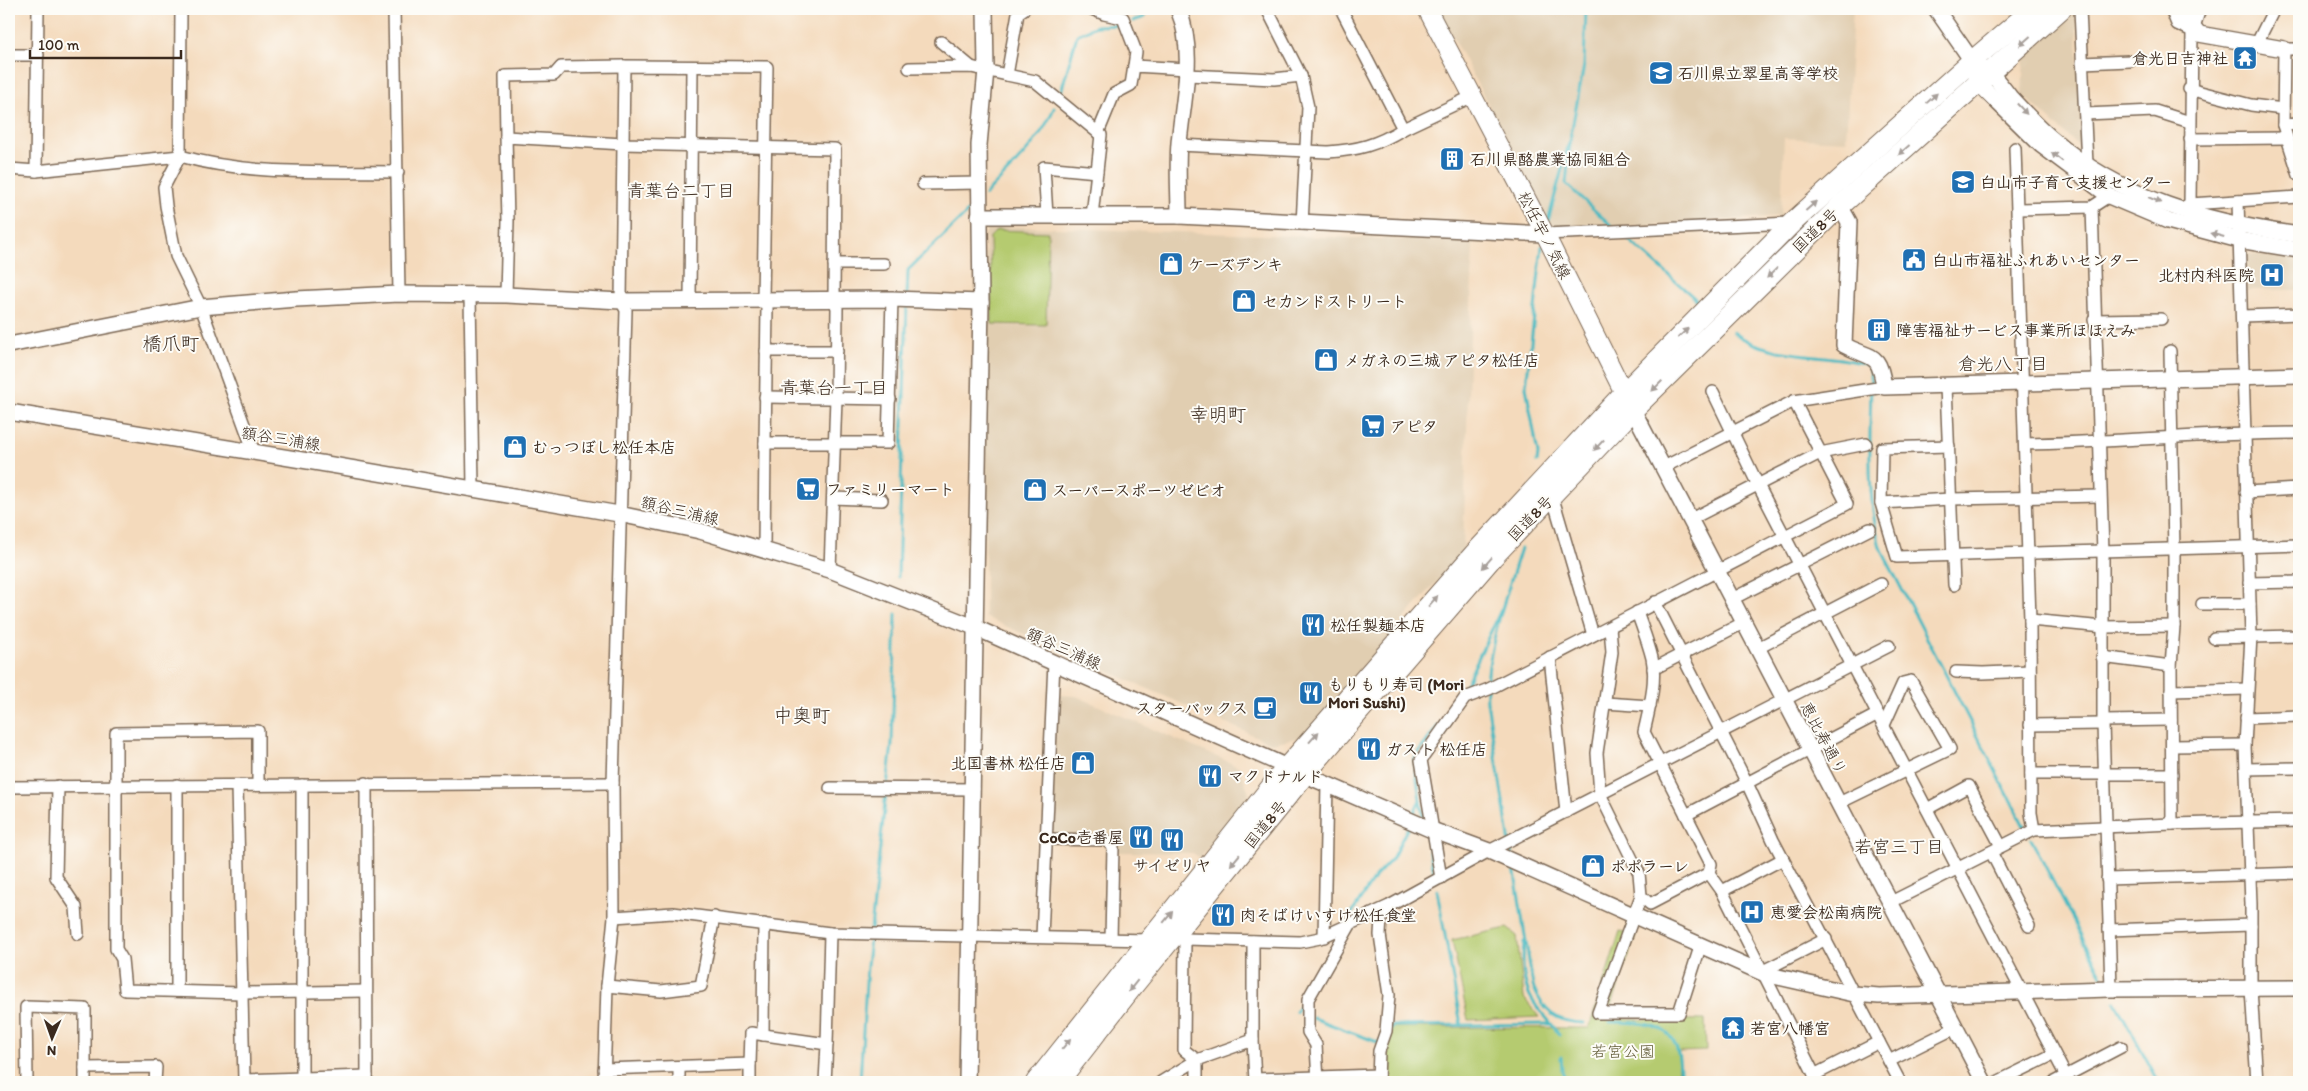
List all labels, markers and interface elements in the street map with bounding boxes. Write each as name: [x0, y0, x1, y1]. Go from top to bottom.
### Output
scale bar: [30, 28, 181, 60]
one-way arrow: [2019, 35, 2031, 47]
text: 100 m: [38, 36, 80, 54]
temple icon: 倉光日吉神社: [2232, 45, 2258, 71]
place label: 倉光日吉神社: [2132, 49, 2228, 68]
school or university icon: 石川県立翠星高等学校: [1648, 60, 1674, 86]
place label: 石川県立翠星高等学校: [1678, 64, 1838, 83]
one-way arrow: [1925, 92, 1937, 104]
one-way arrow: [2016, 103, 2028, 115]
one-way arrow: [1898, 144, 1910, 156]
building icon: 石川県酪農業協同組合: [1439, 146, 1465, 172]
place label: 石川県酪農業協同組合: [1470, 150, 1630, 169]
one-way arrow: [2051, 152, 2064, 163]
school or university icon: 白山市子育て支援センター: [1950, 169, 1976, 195]
place label: 白山市子育て支援センター: [1980, 173, 2172, 192]
district label: 青葉台二丁目: [627, 180, 735, 202]
street label: 松任宇ノ気線: [1514, 188, 1575, 282]
one-way arrow: [2148, 196, 2163, 204]
one-way arrow: [1804, 200, 1816, 212]
street label: 国道8号: [1788, 204, 1842, 257]
one-way arrow: [2210, 230, 2225, 238]
public building icon: 白山市福祉ふれあいセンター: [1901, 247, 1927, 273]
shop icon: ケーズデンキ: [1158, 251, 1184, 277]
place label: 白山市福祉ふれあいセンター: [1932, 251, 2140, 270]
place label: ケーズデンキ: [1188, 255, 1283, 274]
hospital icon: 北村内科医院: [2259, 262, 2285, 288]
one-way arrow: [1767, 266, 1779, 278]
place label: 北村内科医院: [2158, 266, 2254, 285]
shop icon: セカンドストリート: [1231, 288, 1257, 314]
place label: セカンドストリート: [1262, 292, 1407, 311]
building icon: 障害福祉サービス事業所ほほえみ: [1866, 317, 1892, 343]
place label: 障害福祉サービス事業所ほほえみ: [1896, 321, 2136, 340]
one-way arrow: [1677, 328, 1690, 339]
district label: 橋爪町: [142, 332, 200, 355]
shop icon: メガネの三城 アピタ松任店: [1313, 347, 1339, 373]
place label: メガネの三城 アピタ松任店: [1344, 351, 1540, 370]
district label: 倉光八丁目: [1958, 353, 2048, 375]
district label: 青葉台一丁目: [780, 377, 888, 399]
one-way arrow: [1651, 380, 1663, 392]
district label: 幸明町: [1189, 403, 1247, 426]
supermarket icon: アピタ: [1360, 413, 1386, 439]
place label: アピタ: [1390, 417, 1438, 436]
street label: 額谷三浦線: [240, 423, 322, 454]
shop icon: むっつぼし松任本店: [502, 434, 528, 460]
place label: むっつぼし松任本店: [532, 438, 676, 457]
one-way arrow: [1593, 439, 1605, 451]
supermarket icon: ファミリーマート: [795, 476, 821, 502]
shop icon: スーパースポーツゼビオ: [1022, 477, 1048, 503]
place label: ファミリーマート: [826, 480, 955, 499]
place label: スーパースポーツゼビオ: [1052, 481, 1226, 500]
street label: 国道8号: [1504, 491, 1557, 545]
street label: 額谷三浦線: [639, 492, 721, 529]
one-way arrow: [1482, 557, 1493, 570]
one-way arrow: [1427, 595, 1438, 608]
restaurant icon: 松任製麺本店: [1300, 612, 1326, 638]
place label: 松任製麺本店: [1330, 616, 1426, 635]
street label: 額谷三浦線: [1023, 624, 1104, 673]
place label: もりもり寿司 (Mori Mori Sushi): [1328, 675, 1464, 713]
restaurant icon: もりもり寿司 (Mori Mori Sushi): [1298, 680, 1324, 706]
cafe icon: スターバックス: [1252, 695, 1278, 721]
street label: 恵比寿通り: [1796, 698, 1851, 778]
place label: スターバックス: [1136, 699, 1248, 718]
district label: 中奥町: [773, 704, 831, 727]
one-way arrow: [1308, 731, 1320, 743]
restaurant icon: ガスト 松任店: [1356, 736, 1382, 762]
place label: ガスト 松任店: [1386, 740, 1487, 759]
shop icon: 北国書林 松任店: [1070, 750, 1096, 776]
place label: 北国書林 松任店: [950, 754, 1066, 773]
restaurant icon: マクドナルド: [1197, 763, 1223, 789]
place label: マクドナルド: [1228, 767, 1323, 786]
street label: 国道8号: [1240, 796, 1291, 852]
restaurant icon: CoCo壱番屋: [1128, 824, 1154, 850]
restaurant icon: サイゼリヤ: [1159, 827, 1185, 853]
place label: CoCo壱番屋: [1039, 828, 1124, 847]
district label: 若宮三丁目: [1854, 836, 1944, 858]
shop icon: ポポラーレ: [1580, 853, 1606, 879]
one-way arrow: [1229, 854, 1241, 866]
place label: サイゼリヤ: [1132, 856, 1212, 875]
place label: ポポラーレ: [1610, 857, 1689, 876]
hospital icon: 恵愛会松南病院: [1739, 899, 1765, 925]
restaurant icon: 肉そばけいすけ松任食堂: [1210, 902, 1236, 928]
place label: 恵愛会松南病院: [1770, 903, 1882, 922]
place label: 肉そばけいすけ松任食堂: [1240, 906, 1417, 925]
one-way arrow: [1162, 911, 1173, 924]
one-way arrow: [1127, 980, 1138, 993]
north arrow: [28, 1014, 78, 1064]
temple icon: 若宮八幡宮: [1720, 1015, 1746, 1041]
place label: 若宮八幡宮: [1750, 1019, 1830, 1038]
one-way arrow: [1061, 1038, 1072, 1051]
text: N: [47, 1042, 57, 1059]
park label: 若宮公園: [1591, 1042, 1655, 1061]

